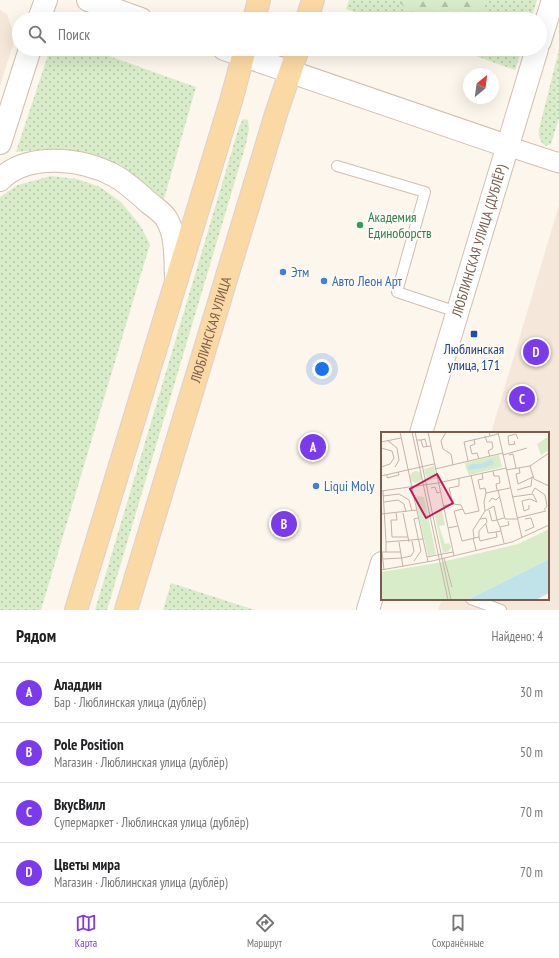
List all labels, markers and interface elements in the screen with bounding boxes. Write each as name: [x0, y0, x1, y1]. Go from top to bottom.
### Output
search box: [12, 12, 547, 56]
icon: search: [26, 23, 48, 45]
text: Поиск: [58, 25, 90, 44]
north arrow: [463, 68, 499, 104]
street label: ЛЮБЛИНСКАЯ УЛИЦА (ДУБЛЁР): [447, 162, 511, 320]
place label: Академия Единоборств: [368, 208, 432, 242]
marker: Академия Единоборств: [355, 220, 365, 230]
place label: Этм: [291, 263, 309, 281]
marker: Этм: [278, 267, 288, 277]
place label: Авто Леон Арт: [332, 272, 403, 290]
street label: ЛЮБЛИНСКАЯ УЛИЦА: [186, 274, 235, 386]
marker: Авто Леон Арт: [319, 276, 329, 286]
marker: Люблинская улица, 171: [469, 329, 479, 339]
pin: D: [523, 337, 549, 367]
place label: Люблинская улица, 171: [443, 340, 504, 374]
your location: [312, 359, 332, 379]
pin: C: [509, 384, 535, 414]
pin: A: [300, 432, 326, 462]
inset map: [381, 432, 549, 600]
place label: Liqui Moly: [324, 477, 375, 495]
marker: Liqui Moly: [311, 481, 321, 491]
pin: B: [271, 509, 297, 539]
text: Рядом: [16, 625, 56, 647]
text: Найдено: 4: [492, 628, 543, 645]
text: Аладдин: [54, 675, 102, 694]
text: A: [26, 684, 32, 701]
text: 30 m: [520, 684, 543, 701]
text: Бар · Люблинская улица (дублёр): [54, 694, 206, 711]
text: Pole Position: [54, 735, 124, 754]
text: B: [26, 744, 32, 761]
text: 50 m: [520, 744, 543, 761]
text: Магазин · Люблинская улица (дублёр): [54, 754, 228, 771]
text: ВкусВилл: [54, 795, 106, 814]
text: C: [26, 804, 32, 821]
text: 70 m: [520, 804, 543, 821]
text: Супермаркет · Люблинская улица (дублёр): [54, 814, 248, 831]
text: Цветы мира: [54, 855, 120, 874]
text: D: [26, 864, 32, 881]
text: 70 m: [520, 864, 543, 881]
text: Магазин · Люблинская улица (дублёр): [54, 874, 228, 891]
tab: Карта: [75, 912, 97, 950]
tab: Маршрут: [247, 912, 282, 950]
tab: Сохранённые: [432, 912, 484, 950]

